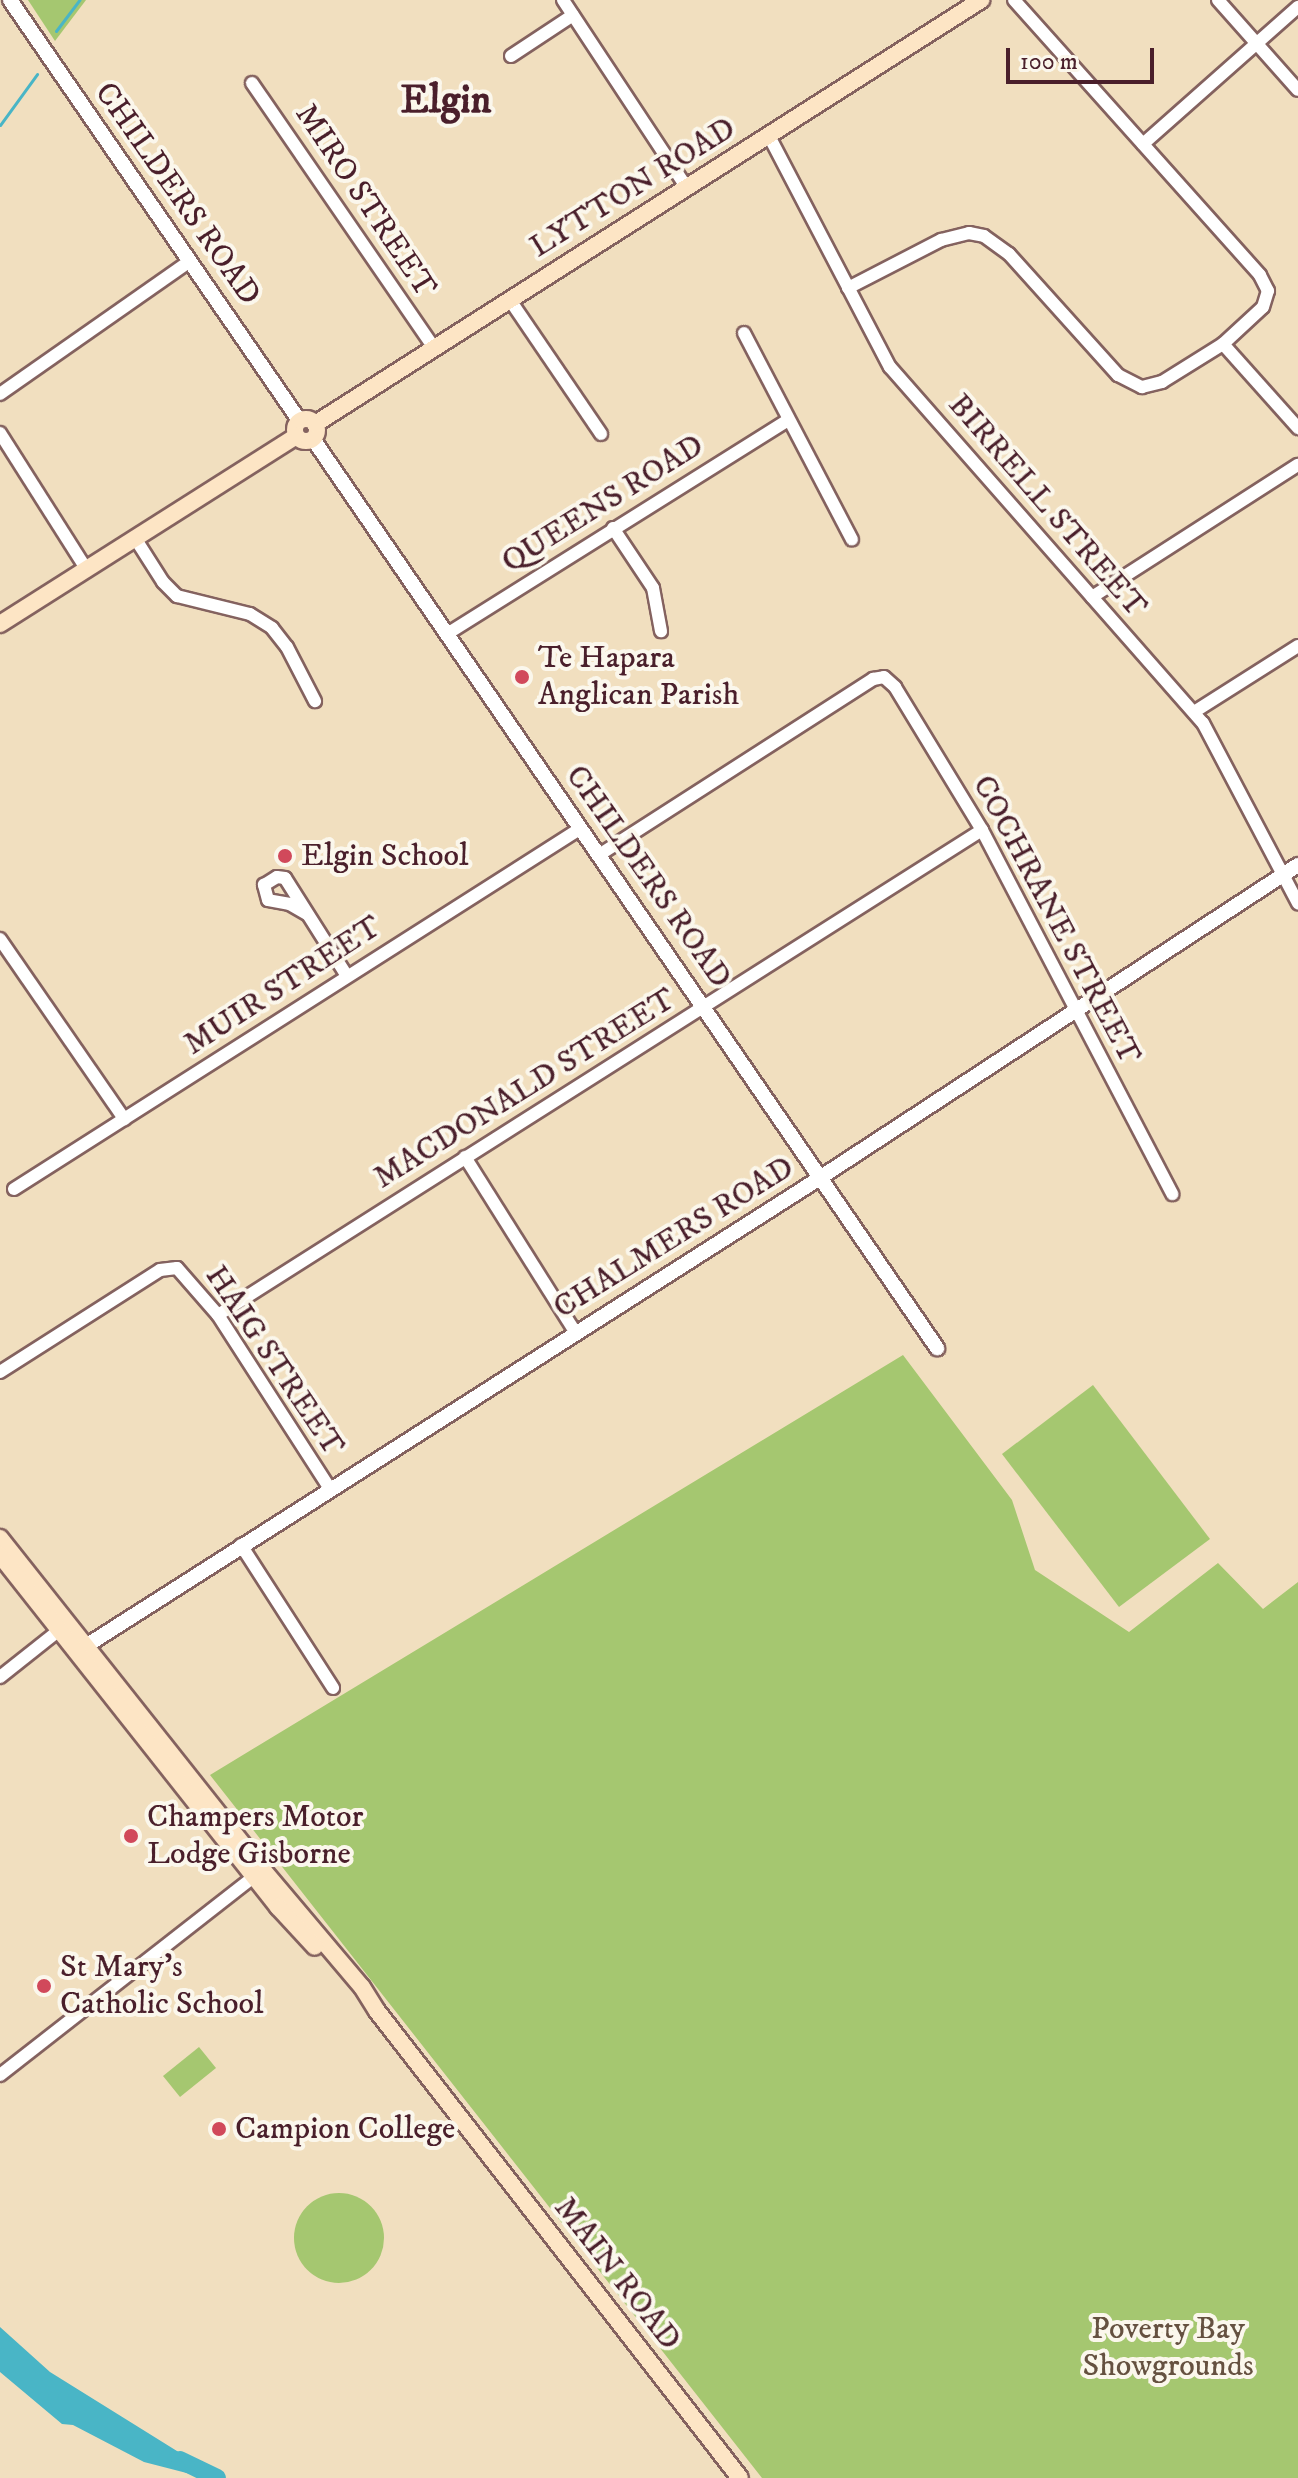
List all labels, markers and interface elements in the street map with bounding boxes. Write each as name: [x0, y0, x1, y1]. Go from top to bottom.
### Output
scale bar: [1010, 32, 1158, 82]
text: 100 m: [1020, 47, 1078, 77]
street label: CHILDERS ROAD: [86, 75, 268, 313]
district label: Elgin: [400, 77, 492, 125]
street label: MIRO STREET: [286, 97, 444, 305]
street label: LYTTON ROAD: [523, 109, 743, 267]
street label: BIRRELL STREET: [940, 386, 1154, 626]
street label: QUEENS ROAD: [495, 427, 711, 581]
place label: Te Hapara Anglican Parish: [538, 640, 739, 715]
marker: Te Hapara Anglican Parish: [513, 668, 531, 686]
street label: CHILDERS ROAD: [557, 758, 739, 996]
street label: COCHRANE STREET: [964, 769, 1148, 1071]
place label: Elgin School: [301, 837, 469, 875]
marker: Elgin School: [276, 847, 294, 865]
street label: MUIR STREET: [177, 908, 389, 1064]
street label: MACDONALD STREET: [367, 980, 683, 1198]
street label: CHALMERS ROAD: [547, 1149, 801, 1327]
street label: HAIG STREET: [196, 1259, 352, 1463]
place label: Champers Motor Lodge Gisborne: [147, 1799, 363, 1874]
marker: Champers Motor Lodge Gisborne: [122, 1827, 140, 1845]
place label: St Mary's Catholic School: [60, 1949, 264, 2024]
marker: St Mary's Catholic School: [35, 1977, 53, 1995]
place label: Campion College: [235, 2110, 455, 2148]
marker: Campion College: [210, 2120, 228, 2138]
street label: MAIN ROAD: [545, 2190, 689, 2358]
park label: Poverty Bay Showgrounds: [1082, 2311, 1254, 2386]

